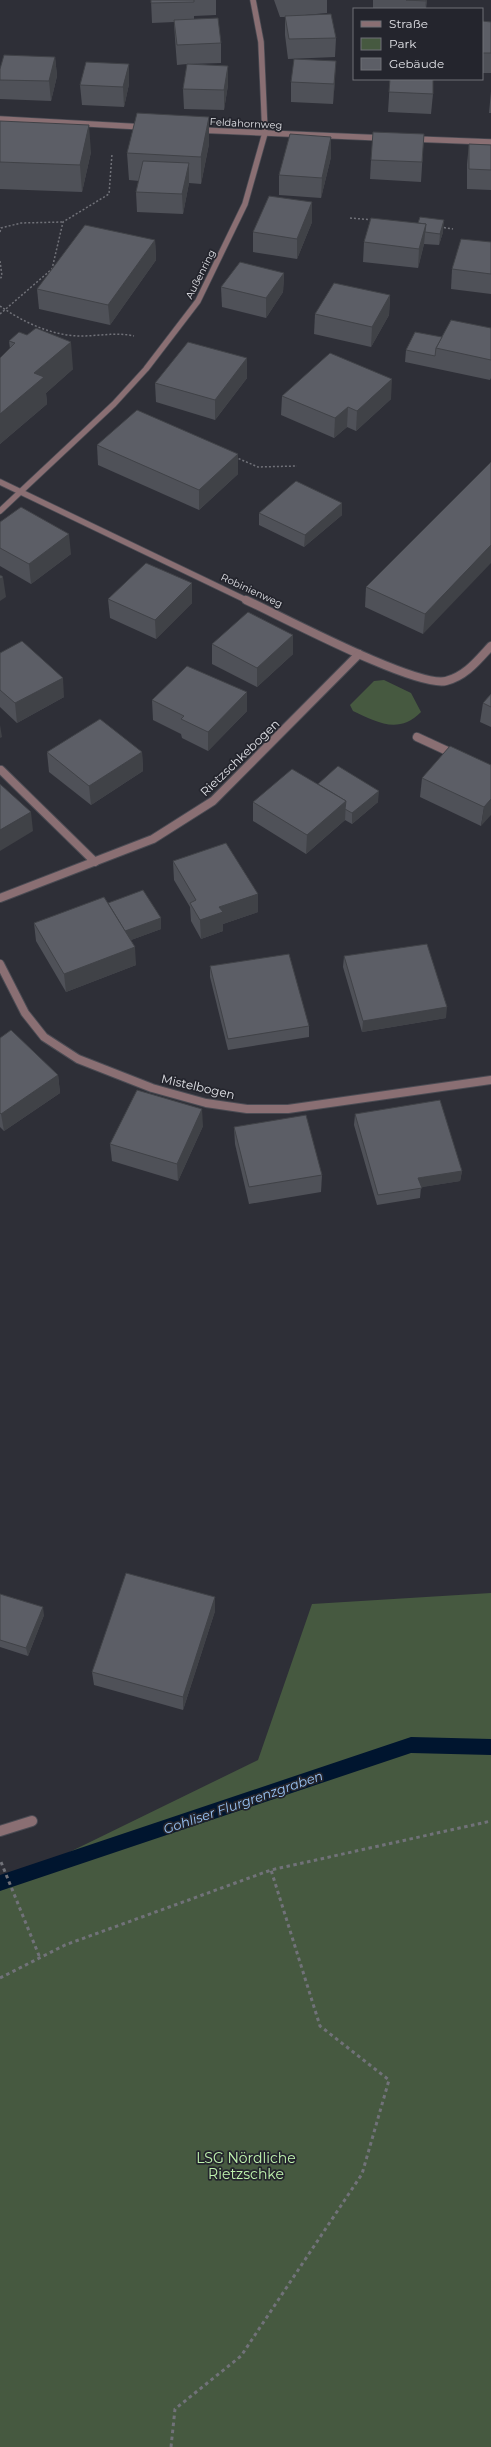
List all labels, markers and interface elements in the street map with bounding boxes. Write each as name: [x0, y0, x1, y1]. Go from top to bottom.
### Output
legend: [353, 8, 483, 80]
text: Straße: [389, 16, 428, 31]
text: Park: [389, 36, 417, 51]
text: Gebäude: [389, 56, 444, 71]
street label: Feldahornweg: [209, 115, 283, 132]
street label: Außenring: [183, 247, 218, 301]
street label: Robinienweg: [219, 570, 285, 610]
street label: Rietzschkebogen: [197, 716, 282, 799]
street label: Mistelbogen: [160, 1071, 236, 1102]
water label: Gohliser Flurgrenzgraben: [161, 1767, 325, 1837]
park label: LSG Nördliche Rietzschke: [196, 2149, 296, 2183]

